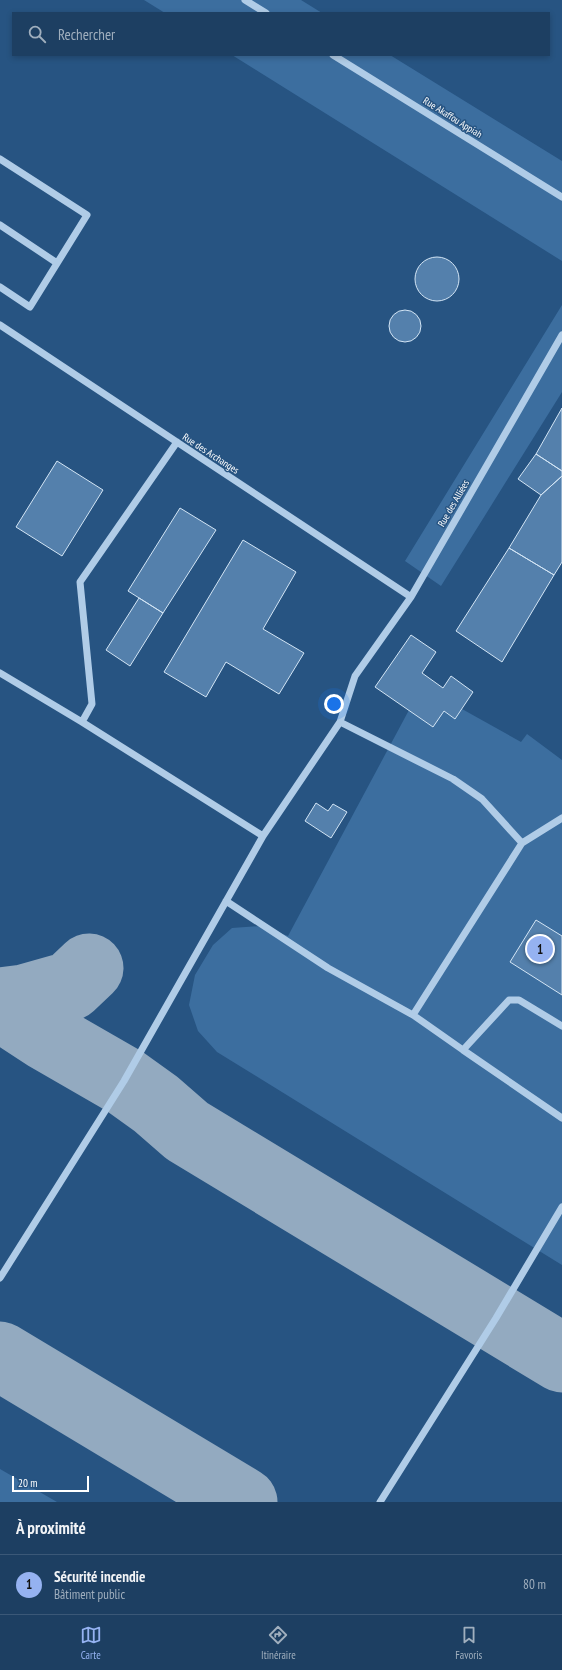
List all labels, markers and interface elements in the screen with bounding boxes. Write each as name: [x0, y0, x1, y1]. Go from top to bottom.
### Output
search box: [12, 12, 550, 56]
icon: search: [26, 23, 48, 45]
text: Rechercher: [58, 25, 115, 44]
street label: Rue Akaffou Appiah: [421, 94, 485, 141]
street label: Rue des Archanges: [180, 430, 242, 477]
street label: Rue des Alliées: [435, 477, 472, 529]
your location: [324, 694, 344, 714]
pin: 1: [527, 934, 553, 964]
scale bar: [12, 1474, 89, 1493]
text: 20 m: [18, 1476, 37, 1490]
text: À proximité: [16, 1517, 86, 1539]
text: Sécurité incendie: [54, 1567, 145, 1586]
text: 1: [26, 1576, 32, 1593]
text: 80 m: [523, 1576, 546, 1593]
text: Bâtiment public: [54, 1586, 125, 1603]
tab: Carte: [80, 1624, 102, 1662]
tab: Itinéraire: [261, 1624, 296, 1662]
tab: Favoris: [455, 1624, 482, 1662]

